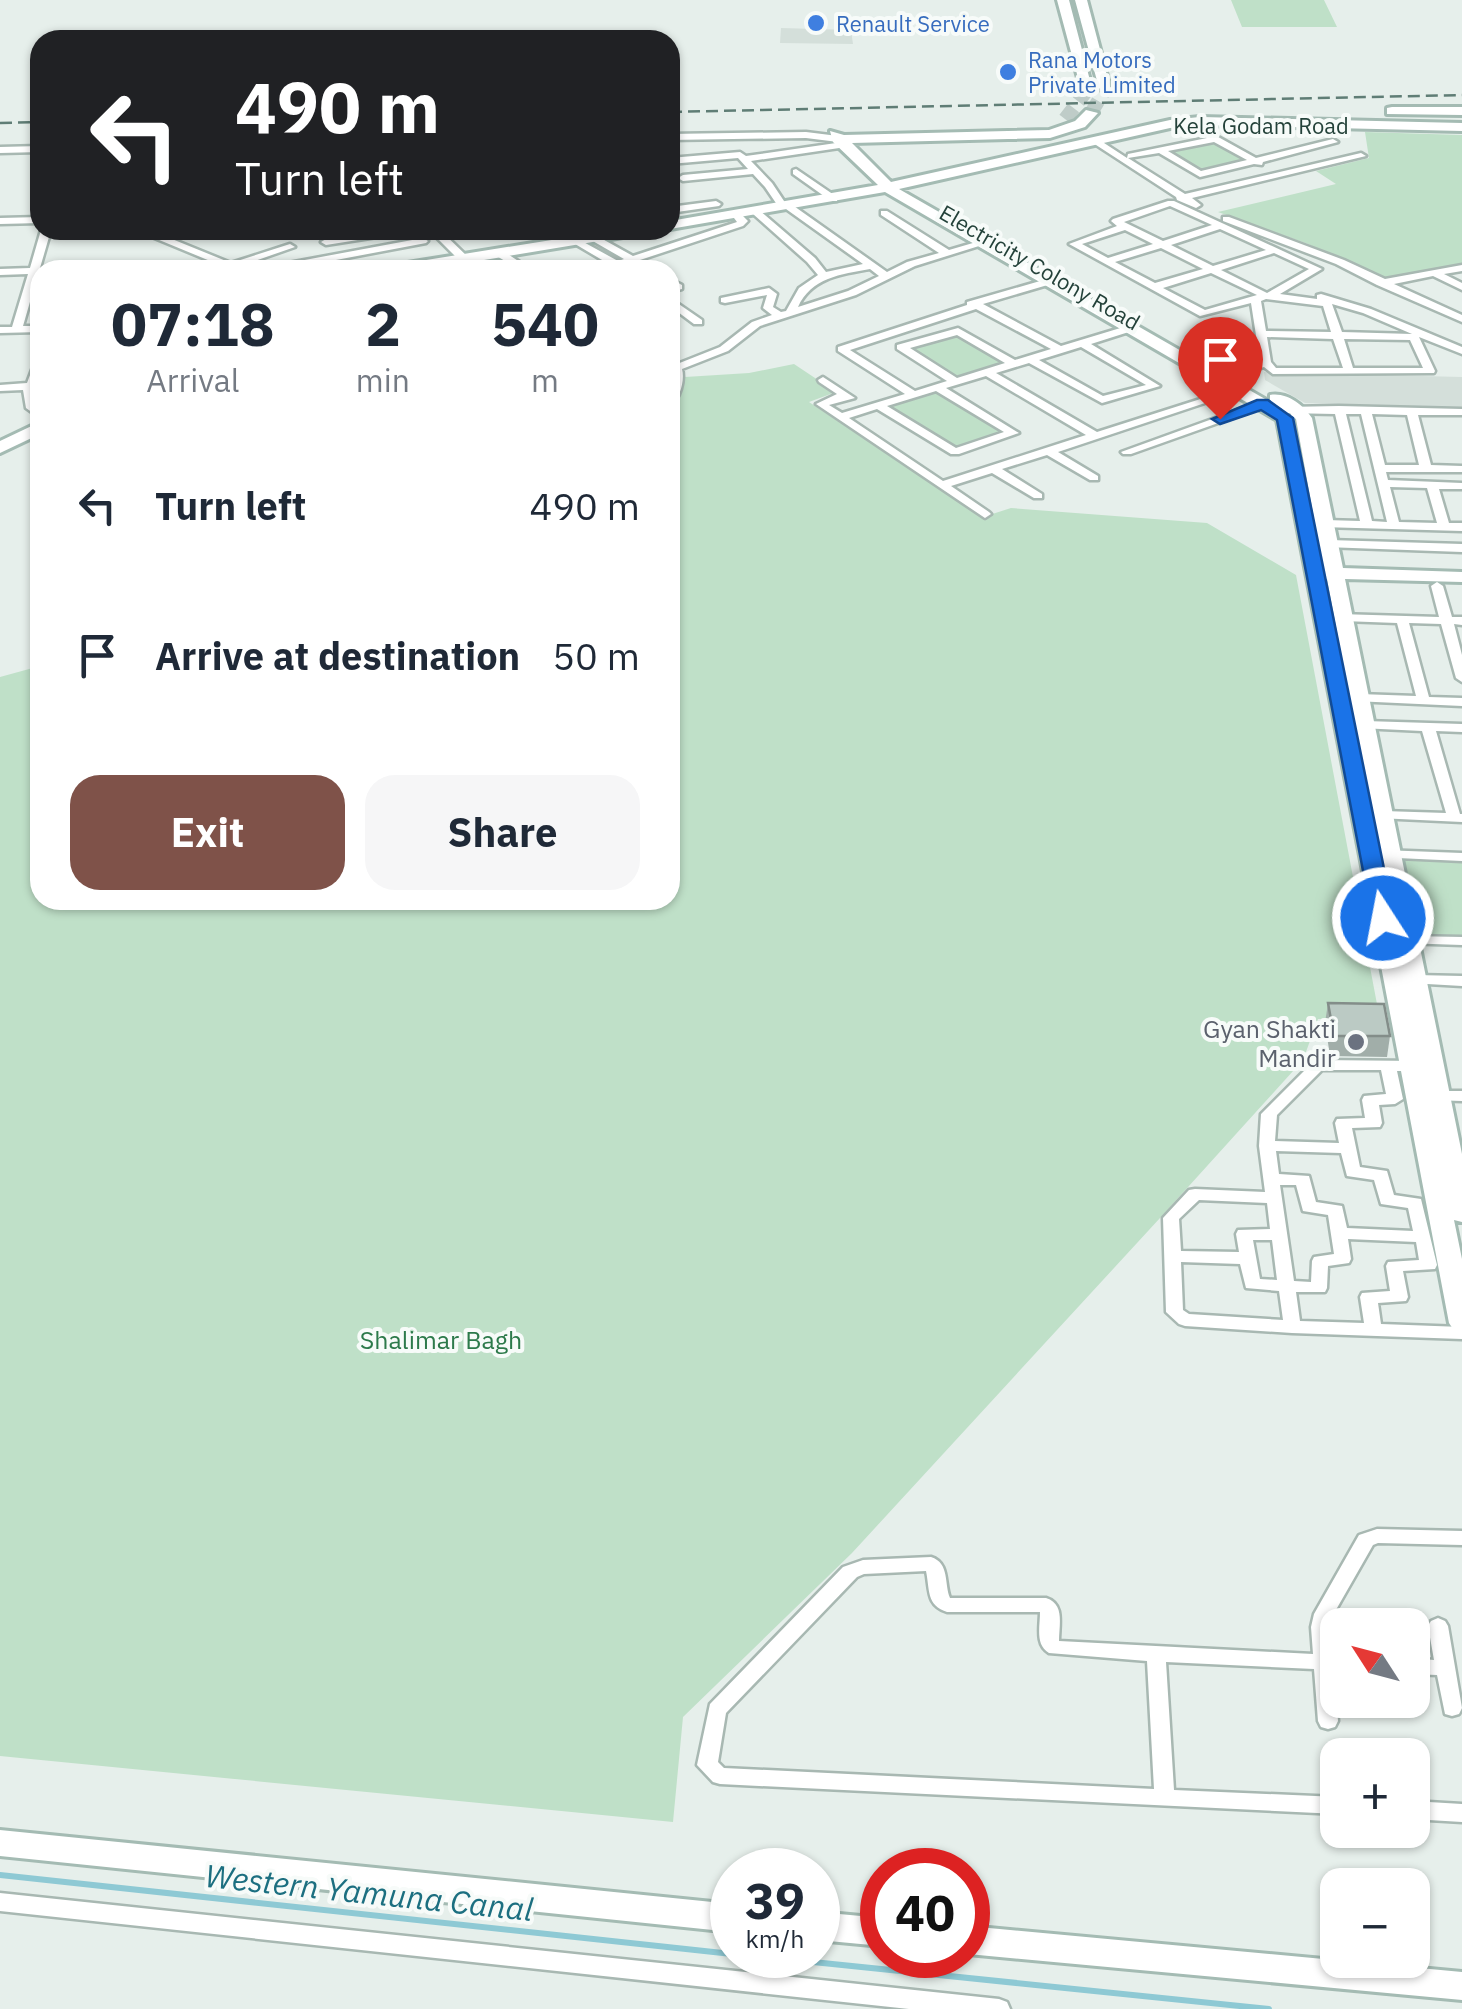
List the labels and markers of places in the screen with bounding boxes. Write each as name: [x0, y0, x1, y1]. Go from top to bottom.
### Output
place label: Renault Service: [836, 9, 990, 38]
marker: Renault Service: [805, 12, 827, 34]
place label: Rana Motors Private Limited: [1028, 45, 1176, 99]
marker: Rana Motors Private Limited: [997, 61, 1019, 83]
pin: [1178, 317, 1263, 420]
place label: Gyan Shakti Mandir: [1203, 1012, 1336, 1074]
marker: Gyan Shakti Mandir: [1345, 1031, 1367, 1053]

